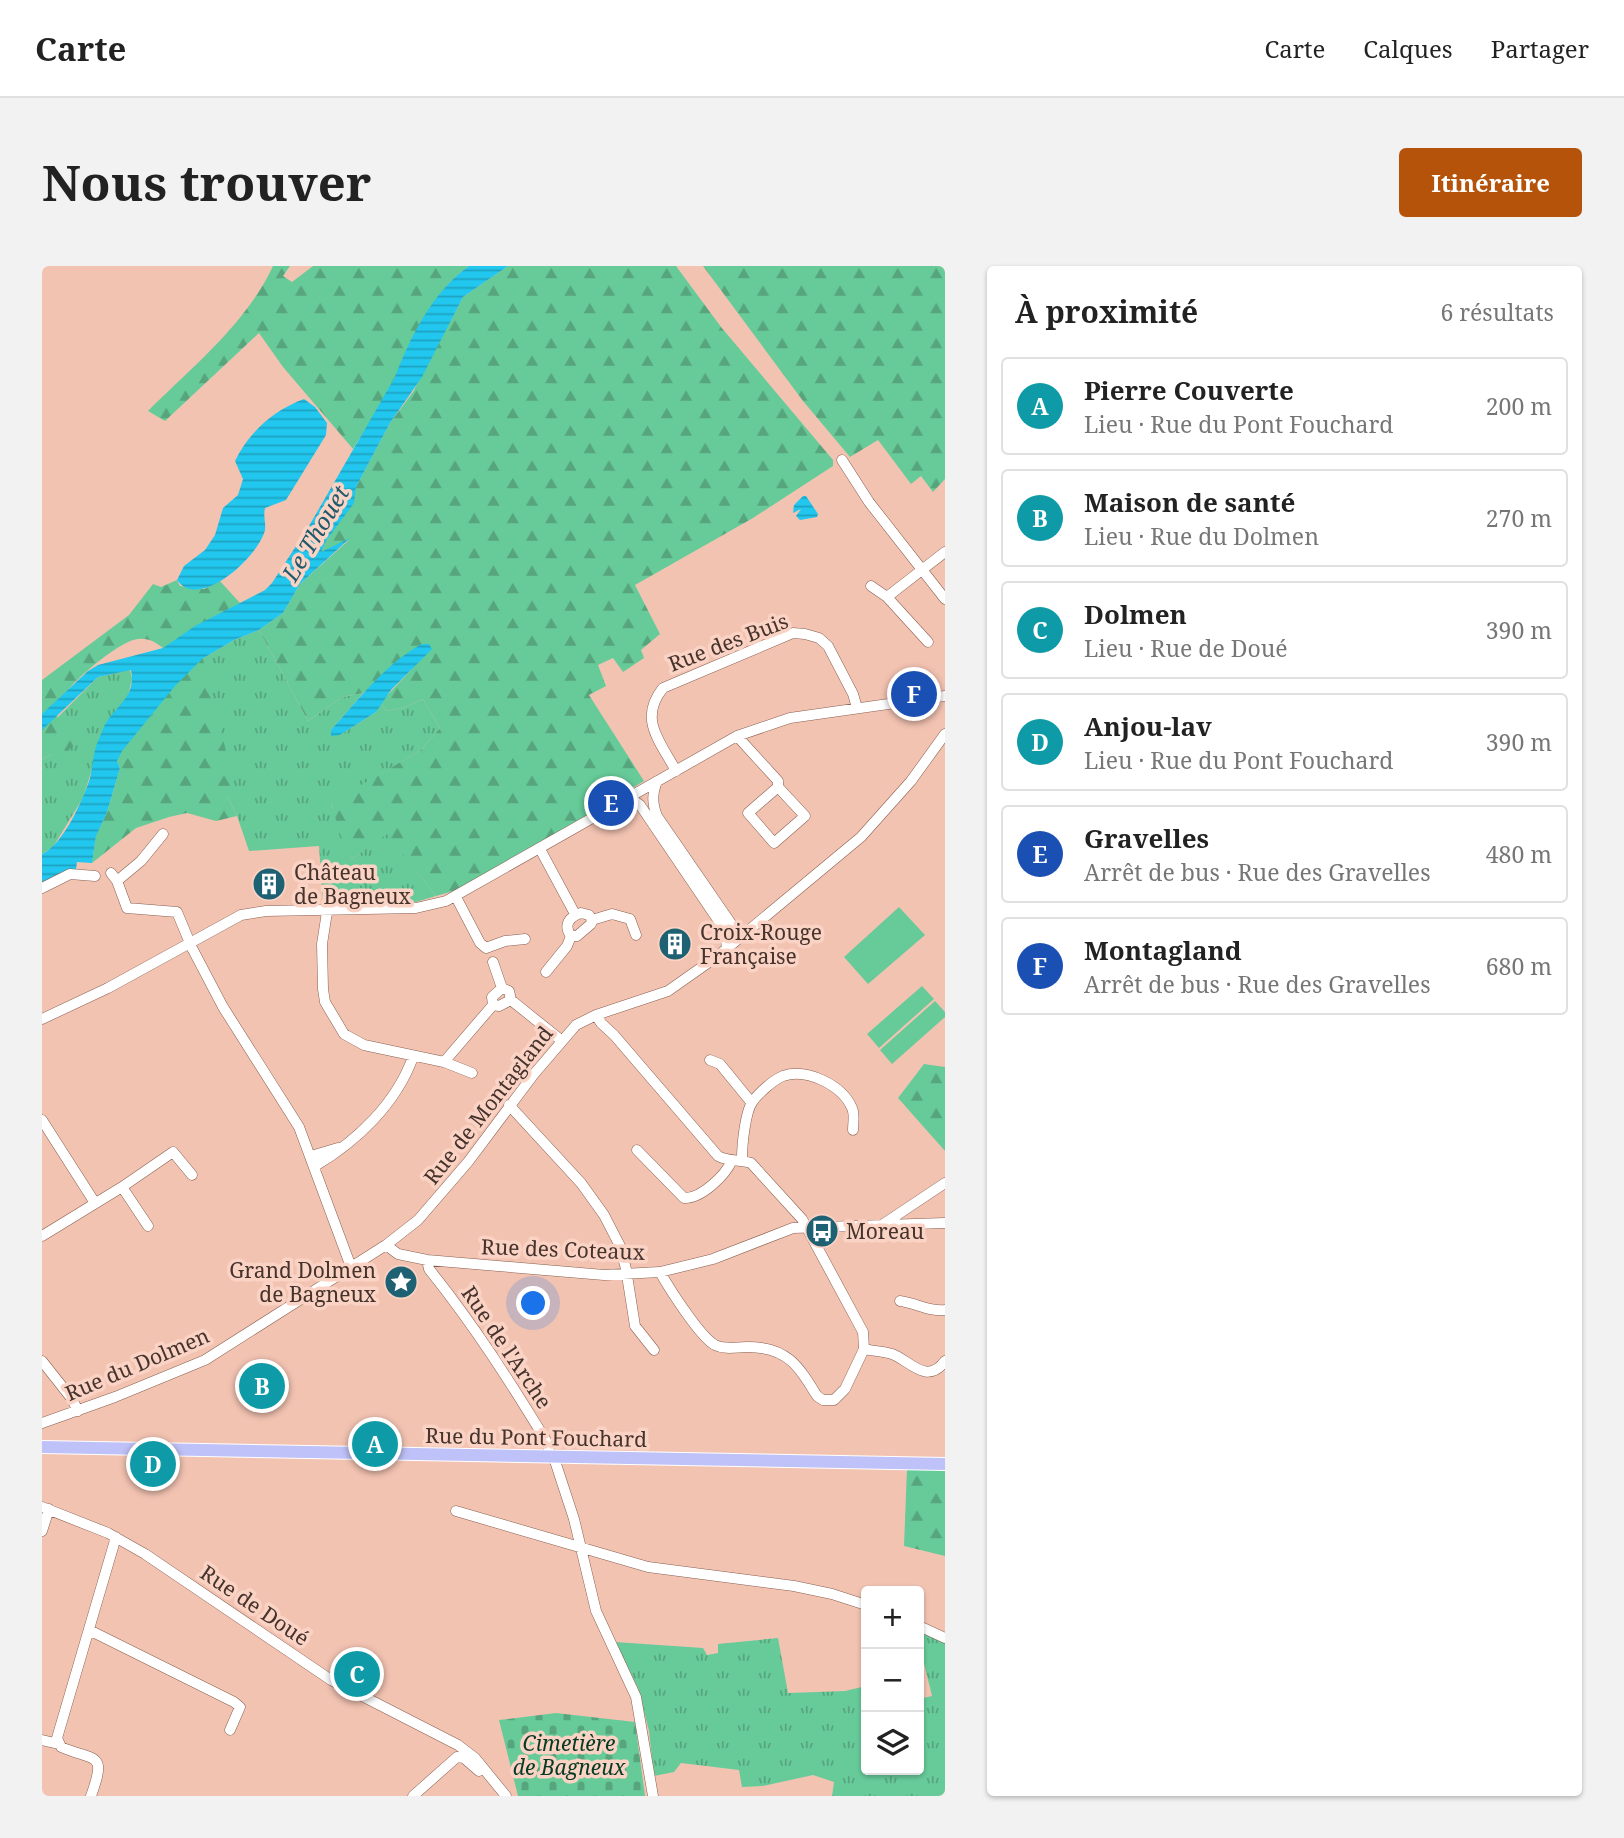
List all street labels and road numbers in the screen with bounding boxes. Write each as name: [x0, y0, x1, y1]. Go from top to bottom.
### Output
street label: Rue des Buis: [664, 606, 792, 678]
street label: Rue de Montagland: [417, 1020, 559, 1190]
street label: Rue des Coteaux: [481, 1232, 646, 1266]
street label: Rue de l'Arche: [456, 1280, 558, 1414]
street label: Rue du Dolmen: [61, 1321, 213, 1407]
street label: Rue du Pont Fouchard: [425, 1421, 647, 1453]
street label: Rue de Doué: [195, 1558, 315, 1652]

